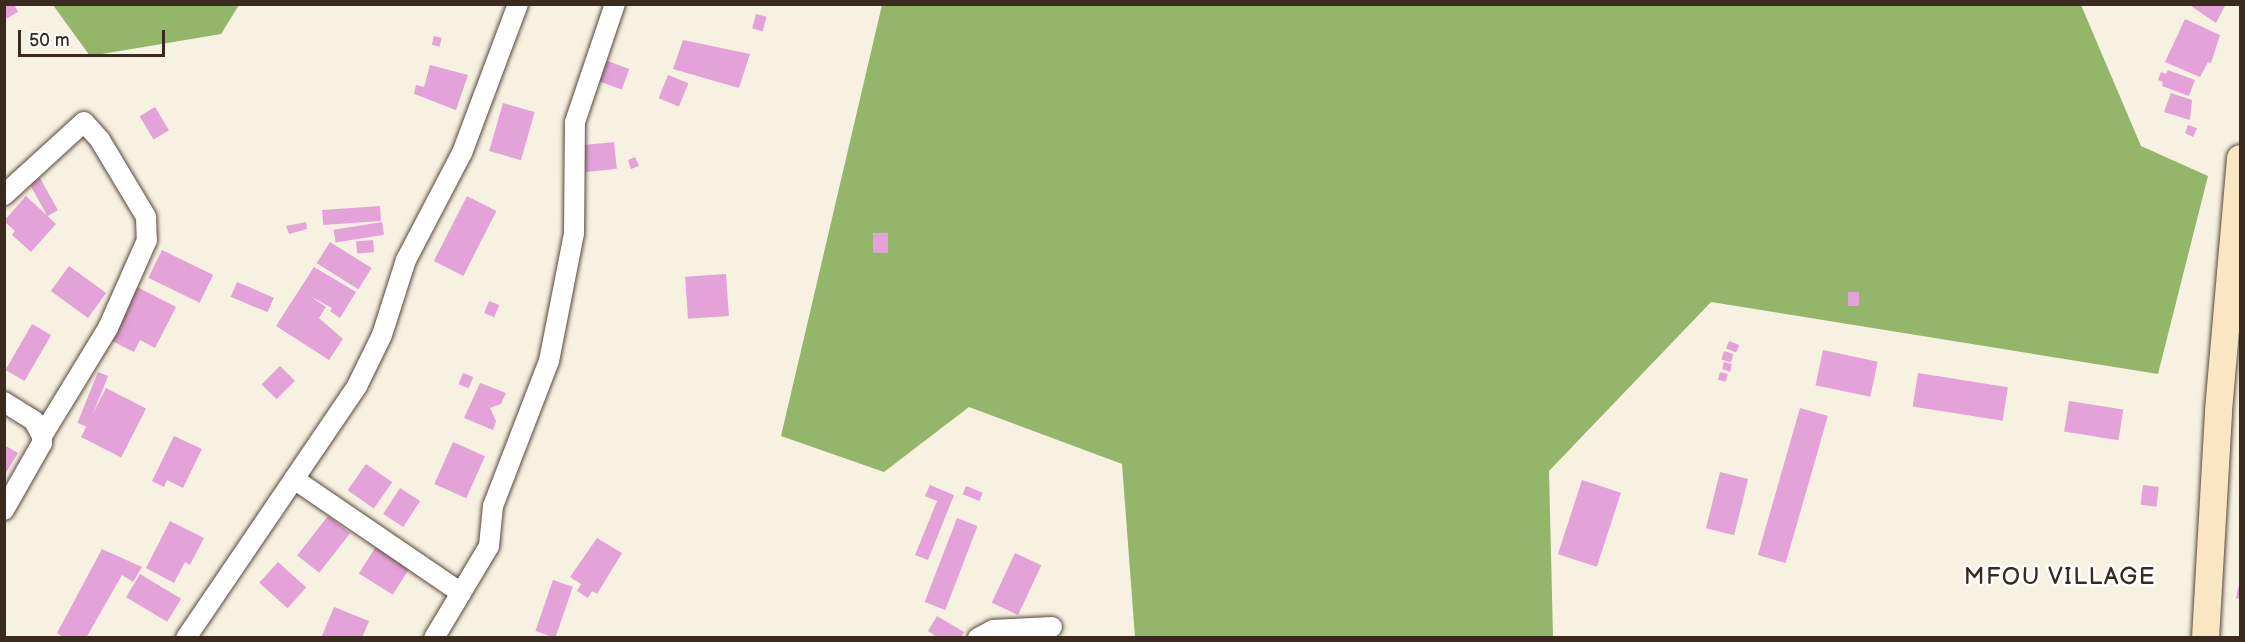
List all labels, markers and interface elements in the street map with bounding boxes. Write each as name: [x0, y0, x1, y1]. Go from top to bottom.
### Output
scale bar: [21, 18, 168, 56]
text: 50 m: [29, 30, 70, 51]
district label: MFOU VILLAGE: [1963, 563, 2157, 591]

